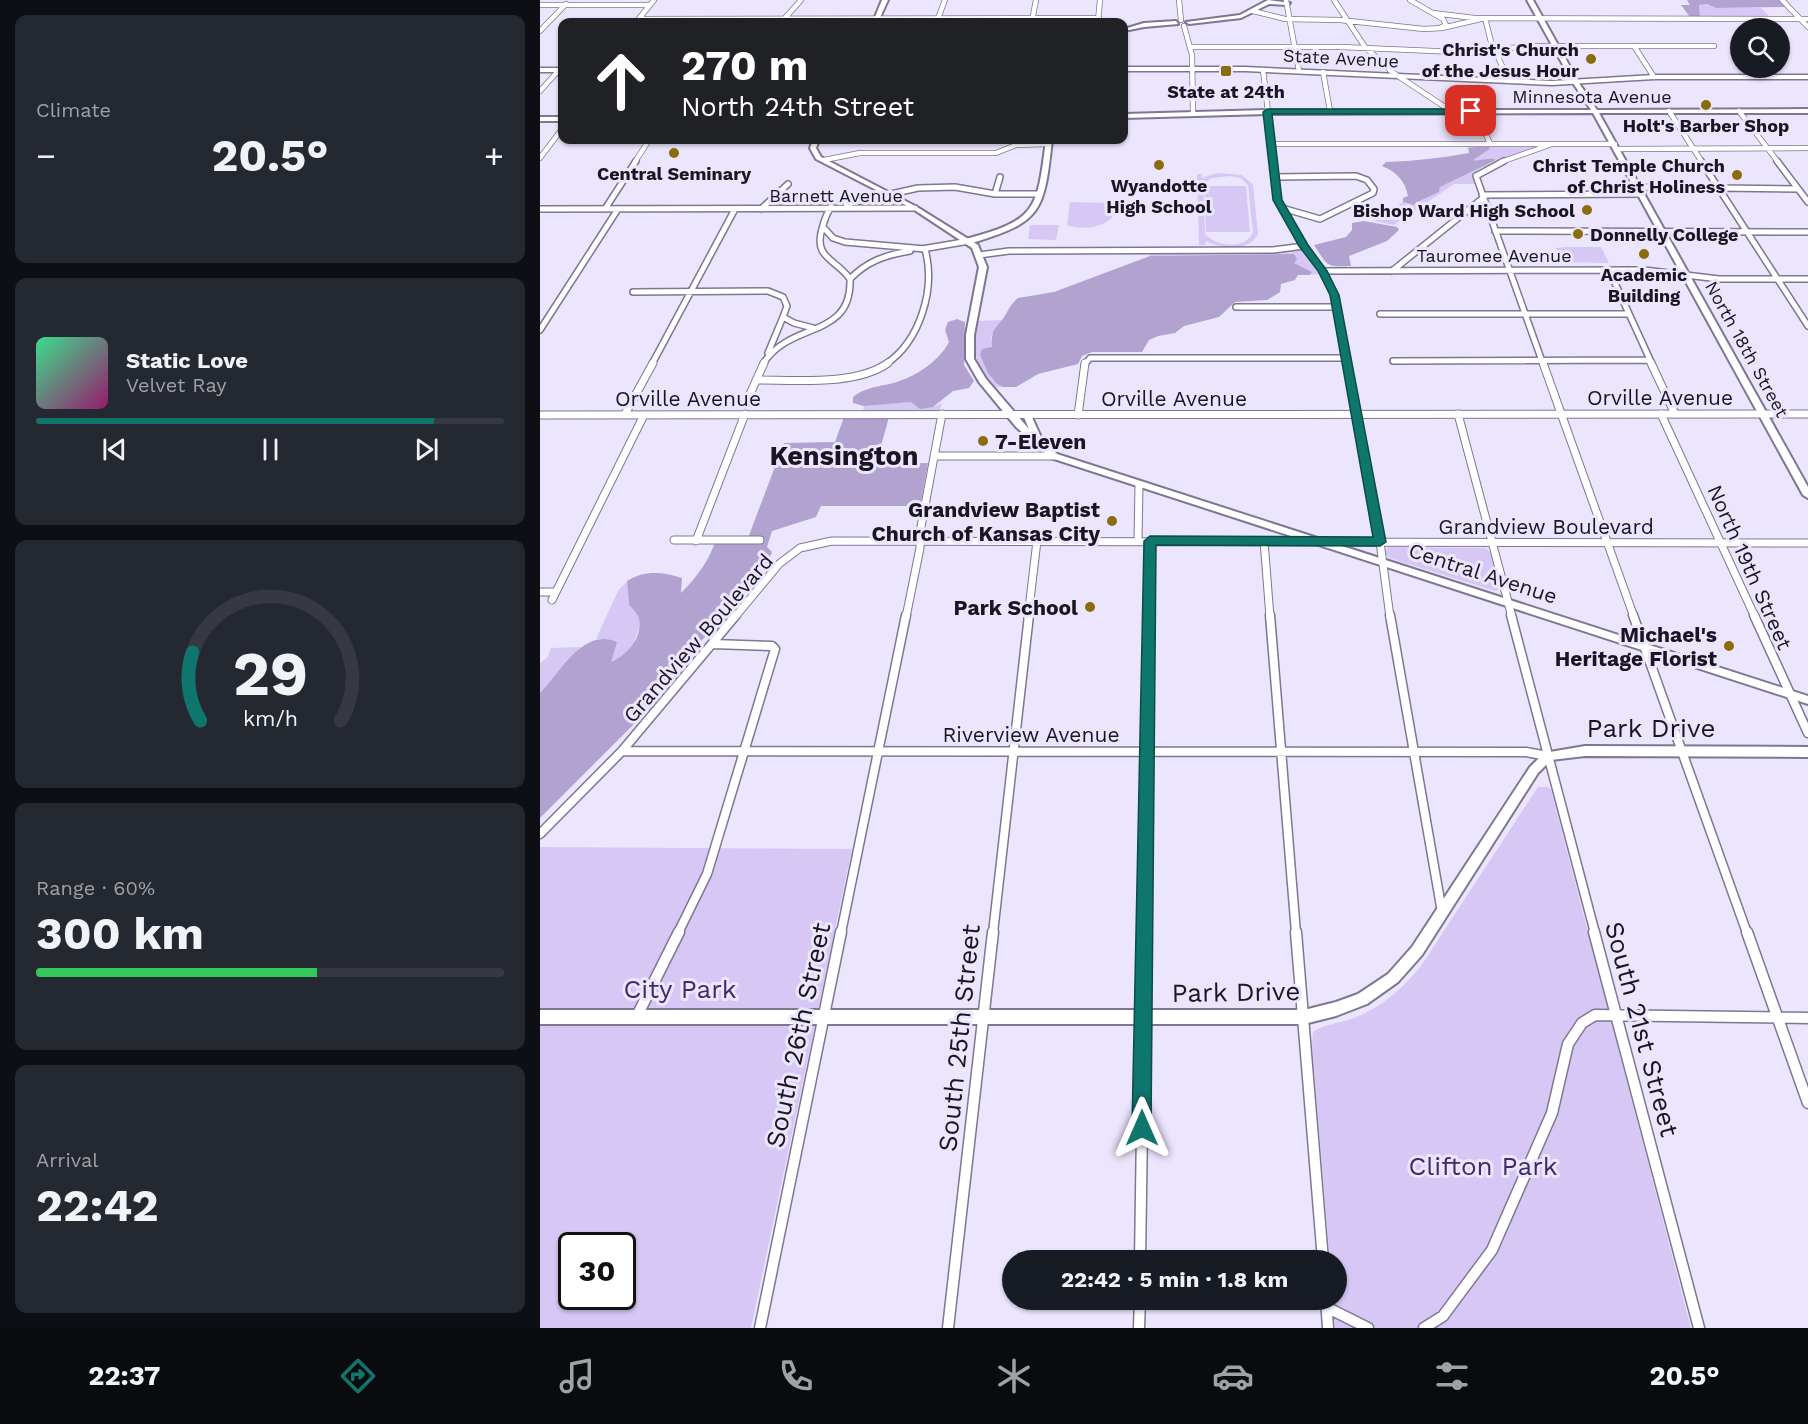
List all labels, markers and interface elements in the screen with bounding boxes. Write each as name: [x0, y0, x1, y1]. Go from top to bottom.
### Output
map controls: [1730, 18, 1790, 78]
button: search: [1730, 18, 1790, 78]
place label: Christ's Church of the Jesus Hour: [1422, 39, 1579, 81]
text: 270 m: [681, 41, 808, 90]
icon: ahead: [582, 42, 660, 120]
street label: State Avenue: [1283, 44, 1399, 72]
marker: Christ's Church of the Jesus Hour: [1584, 52, 1598, 66]
marker: State at 24th: [1219, 64, 1233, 78]
place label: State at 24th: [1167, 81, 1285, 102]
pin: [1445, 85, 1496, 136]
street label: Minnesota Avenue: [1512, 86, 1672, 107]
text: North 24th Street: [681, 91, 914, 123]
icon: arrive: [1454, 94, 1487, 127]
text: Climate: [36, 98, 111, 122]
marker: Holt's Barber Shop: [1699, 98, 1713, 112]
place label: Holt's Barber Shop: [1623, 115, 1789, 136]
text: 20.5°: [212, 129, 328, 182]
text: −: [36, 136, 56, 175]
text: +: [484, 136, 504, 175]
marker: Central Seminary: [667, 146, 681, 160]
place label: Christ Temple Church of Christ Holiness: [1533, 155, 1725, 197]
marker: Wyandotte High School: [1152, 158, 1166, 172]
place label: Central Seminary: [597, 163, 752, 184]
marker: Christ Temple Church of Christ Holiness: [1730, 168, 1744, 182]
place label: Wyandotte High School: [1106, 175, 1212, 217]
street label: Barnett Avenue: [769, 185, 903, 206]
place label: Bishop Ward High School: [1353, 200, 1575, 221]
marker: Bishop Ward High School: [1580, 203, 1594, 217]
place label: Donnelly College: [1590, 224, 1739, 245]
marker: Donnelly College: [1571, 227, 1585, 241]
street label: Tauromee Avenue: [1416, 245, 1572, 266]
marker: Academic Building: [1637, 247, 1651, 261]
place label: Academic Building: [1601, 264, 1687, 306]
street label: North 18th Street: [1701, 277, 1793, 421]
text: Static Love: [126, 348, 248, 373]
text: Velvet Ray: [126, 373, 227, 397]
street label: Orville Avenue: [1587, 385, 1733, 410]
street label: Orville Avenue: [615, 386, 761, 411]
street label: Orville Avenue: [1101, 386, 1247, 411]
place label: 7-Eleven: [995, 429, 1086, 454]
icon: previous: [98, 433, 131, 466]
icon: pause: [254, 433, 287, 466]
icon: next: [410, 433, 443, 466]
marker: 7-Eleven: [976, 434, 990, 448]
district label: Kensington: [770, 440, 918, 472]
street label: North 19th Street: [1702, 481, 1798, 653]
place label: Grandview Baptist Church of Kansas City: [871, 497, 1100, 546]
marker: Grandview Baptist Church of Kansas City: [1105, 514, 1119, 528]
street label: Grandview Boulevard: [1438, 514, 1654, 539]
street label: Central Avenue: [1406, 537, 1560, 609]
street label: Grandview Boulevard: [618, 548, 778, 728]
place label: Park School: [954, 595, 1078, 620]
marker: Park School: [1083, 600, 1097, 614]
place label: Michael's Heritage Florist: [1555, 622, 1717, 671]
text: 29: [232, 637, 308, 710]
marker: Michael's Heritage Florist: [1722, 639, 1736, 653]
text: km/h: [242, 706, 298, 731]
street label: Park Drive: [1587, 713, 1715, 743]
street label: Riverview Avenue: [942, 722, 1120, 747]
text: Range · 60%: [36, 876, 155, 900]
text: 300 km: [36, 907, 204, 960]
street label: South 21st Street: [1599, 918, 1685, 1140]
street label: South 26th Street: [759, 920, 837, 1150]
street label: South 25th Street: [932, 923, 986, 1153]
park label: City Park: [623, 974, 737, 1004]
street label: Park Drive: [1171, 976, 1301, 1008]
position arrow: [1110, 1096, 1174, 1160]
text: Arrival: [36, 1148, 98, 1172]
park label: Clifton Park: [1408, 1151, 1558, 1181]
text: 22:42: [36, 1179, 159, 1232]
speed limit sign: 30: [558, 1232, 636, 1310]
text: 22:42 · 5 min · 1.8 km: [1061, 1267, 1288, 1292]
icon: directions: [337, 1355, 379, 1397]
icon: music: [556, 1355, 598, 1397]
icon: phone: [775, 1355, 817, 1397]
icon: climate: [993, 1355, 1035, 1397]
icon: car: [1212, 1355, 1254, 1397]
icon: filters: [1431, 1355, 1473, 1397]
text: 22:37: [88, 1360, 160, 1392]
text: 20.5°: [1649, 1360, 1720, 1392]

